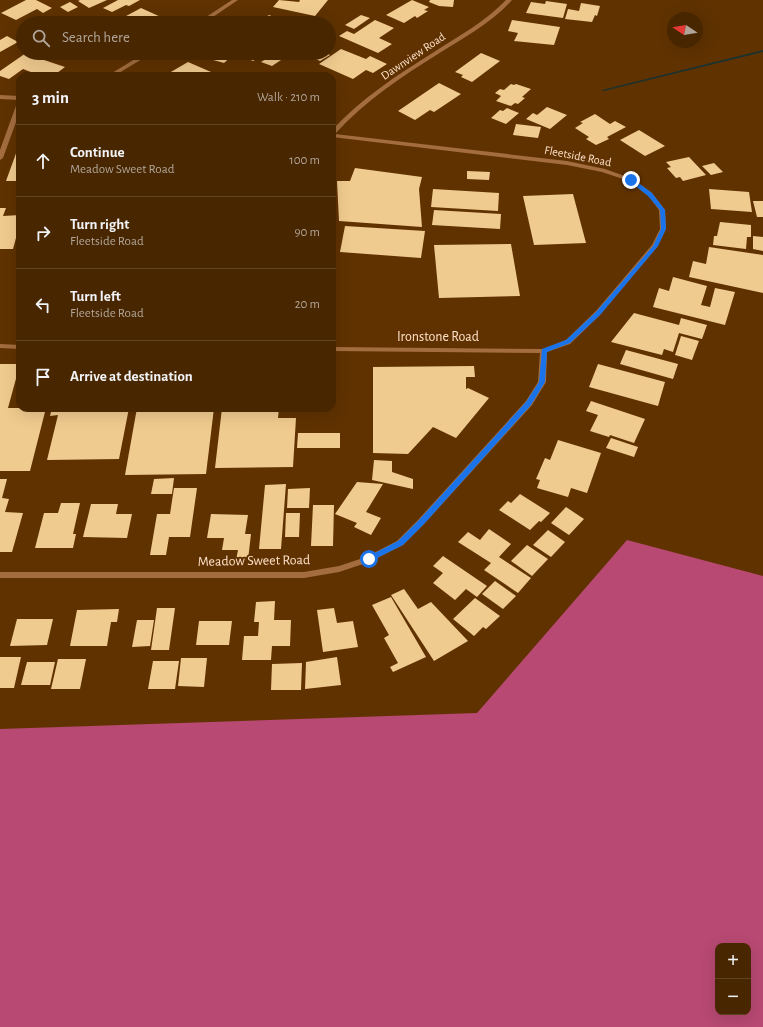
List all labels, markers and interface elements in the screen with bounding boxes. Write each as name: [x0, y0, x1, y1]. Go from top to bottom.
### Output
north arrow: [667, 12, 703, 48]
search box: [16, 16, 336, 60]
icon: search: [30, 27, 52, 49]
text: Search here: [62, 30, 130, 45]
street label: Dawnview Road: [379, 30, 447, 82]
text: 3 min: [32, 89, 69, 106]
text: Walk · 210 m: [257, 91, 320, 104]
street label: Fleetside Road: [543, 144, 613, 168]
text: Continue: [70, 145, 125, 160]
icon: ahead: [32, 150, 54, 172]
text: 100 m: [289, 154, 320, 167]
text: Meadow Sweet Road: [70, 163, 174, 176]
route end: [622, 171, 640, 189]
text: Turn right: [70, 217, 129, 232]
icon: right: [32, 222, 54, 244]
text: 90 m: [294, 226, 320, 239]
text: Fleetside Road: [70, 235, 144, 248]
text: Turn left: [70, 289, 121, 304]
icon: left: [32, 294, 54, 316]
text: 20 m: [295, 298, 320, 311]
text: Fleetside Road: [70, 307, 144, 320]
street label: Ironstone Road: [397, 330, 479, 344]
icon: arrive: [32, 366, 54, 388]
text: Arrive at destination: [70, 369, 193, 384]
route start: [360, 550, 378, 568]
street label: Meadow Sweet Road: [198, 553, 310, 569]
map controls: [715, 943, 751, 1015]
button: +: [715, 943, 751, 979]
button: −: [715, 979, 751, 1015]

